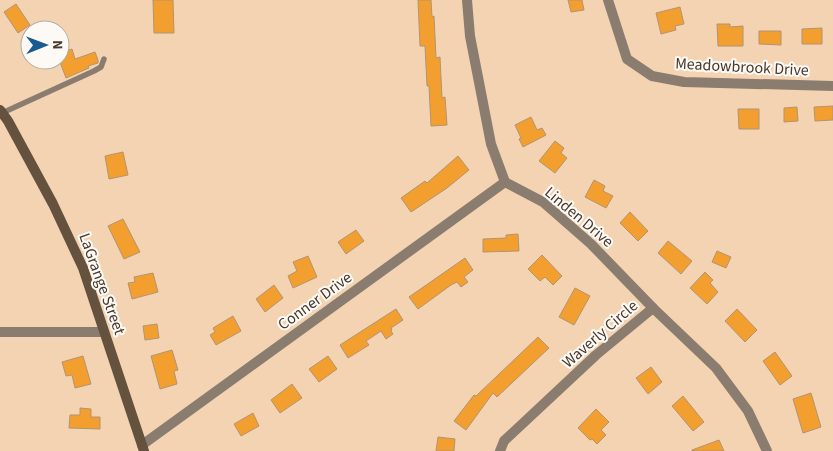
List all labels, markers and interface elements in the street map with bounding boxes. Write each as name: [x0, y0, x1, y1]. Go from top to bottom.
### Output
north arrow: [20, 20, 70, 70]
text: N: [47, 40, 67, 50]
street label: Meadowbrook Drive: [675, 53, 809, 81]
street label: Linden Drive: [540, 182, 618, 252]
street label: LaGrange Street: [73, 230, 131, 338]
street label: Conner Drive: [273, 267, 357, 335]
street label: Waverly Circle: [557, 295, 643, 373]

